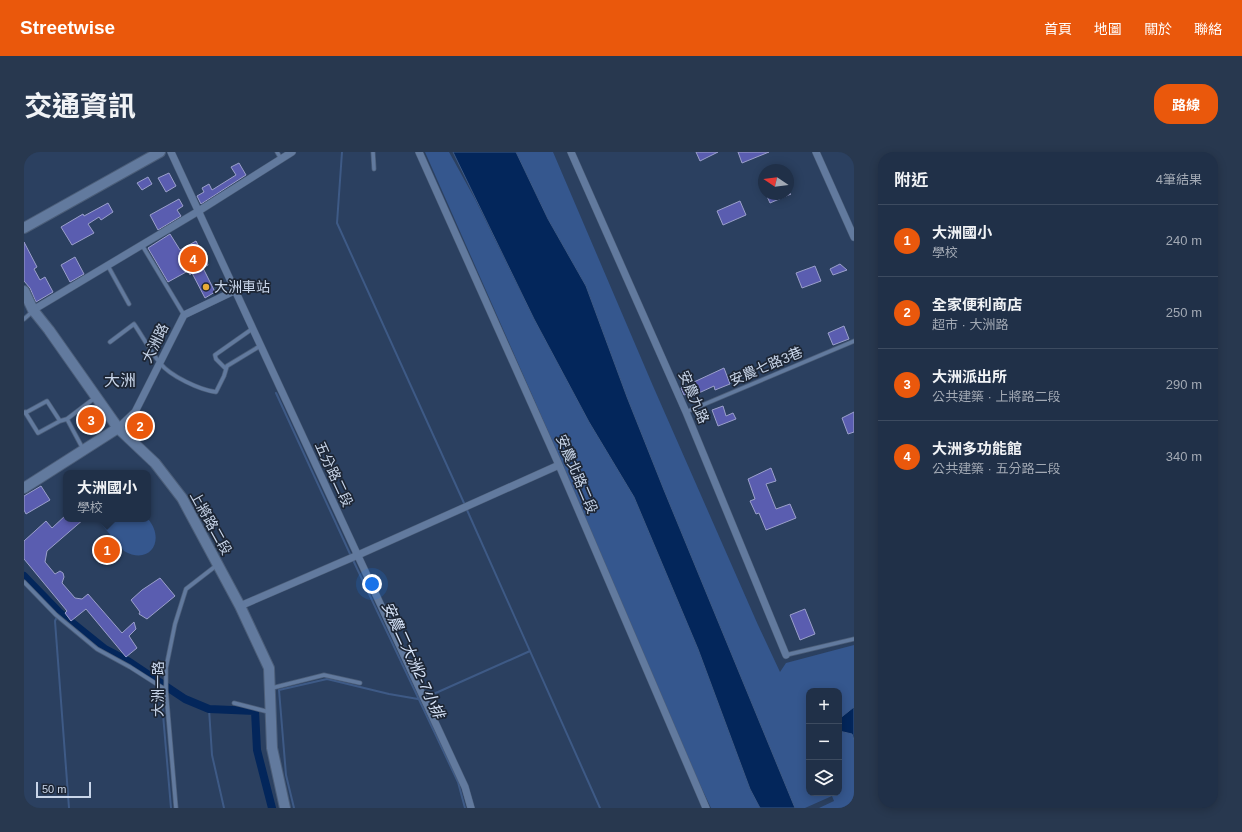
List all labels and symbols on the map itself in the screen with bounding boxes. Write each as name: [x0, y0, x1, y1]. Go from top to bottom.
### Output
north arrow: [758, 164, 794, 200]
pin: 4: [180, 244, 206, 274]
place label: 大洲車站: [214, 279, 270, 295]
marker: 大洲車站: [201, 282, 211, 292]
street label: 大洲路: [139, 321, 171, 365]
street label: 安農七路3巷: [727, 343, 805, 389]
street label: 安農九路: [676, 368, 712, 426]
district label: 大洲: [104, 372, 136, 389]
pin: 3: [78, 405, 104, 435]
pin: 2: [127, 411, 153, 441]
street label: 安農北路二段: [553, 432, 601, 516]
street label: 五分路二段: [312, 439, 356, 509]
street label: 上將路二段: [187, 489, 235, 557]
pin: 1: [94, 535, 120, 565]
your location: [362, 574, 382, 594]
water label: 安農二大洲2-7小排: [379, 599, 449, 723]
street label: 大洲一路: [150, 661, 166, 717]
scale bar: [36, 780, 91, 799]

